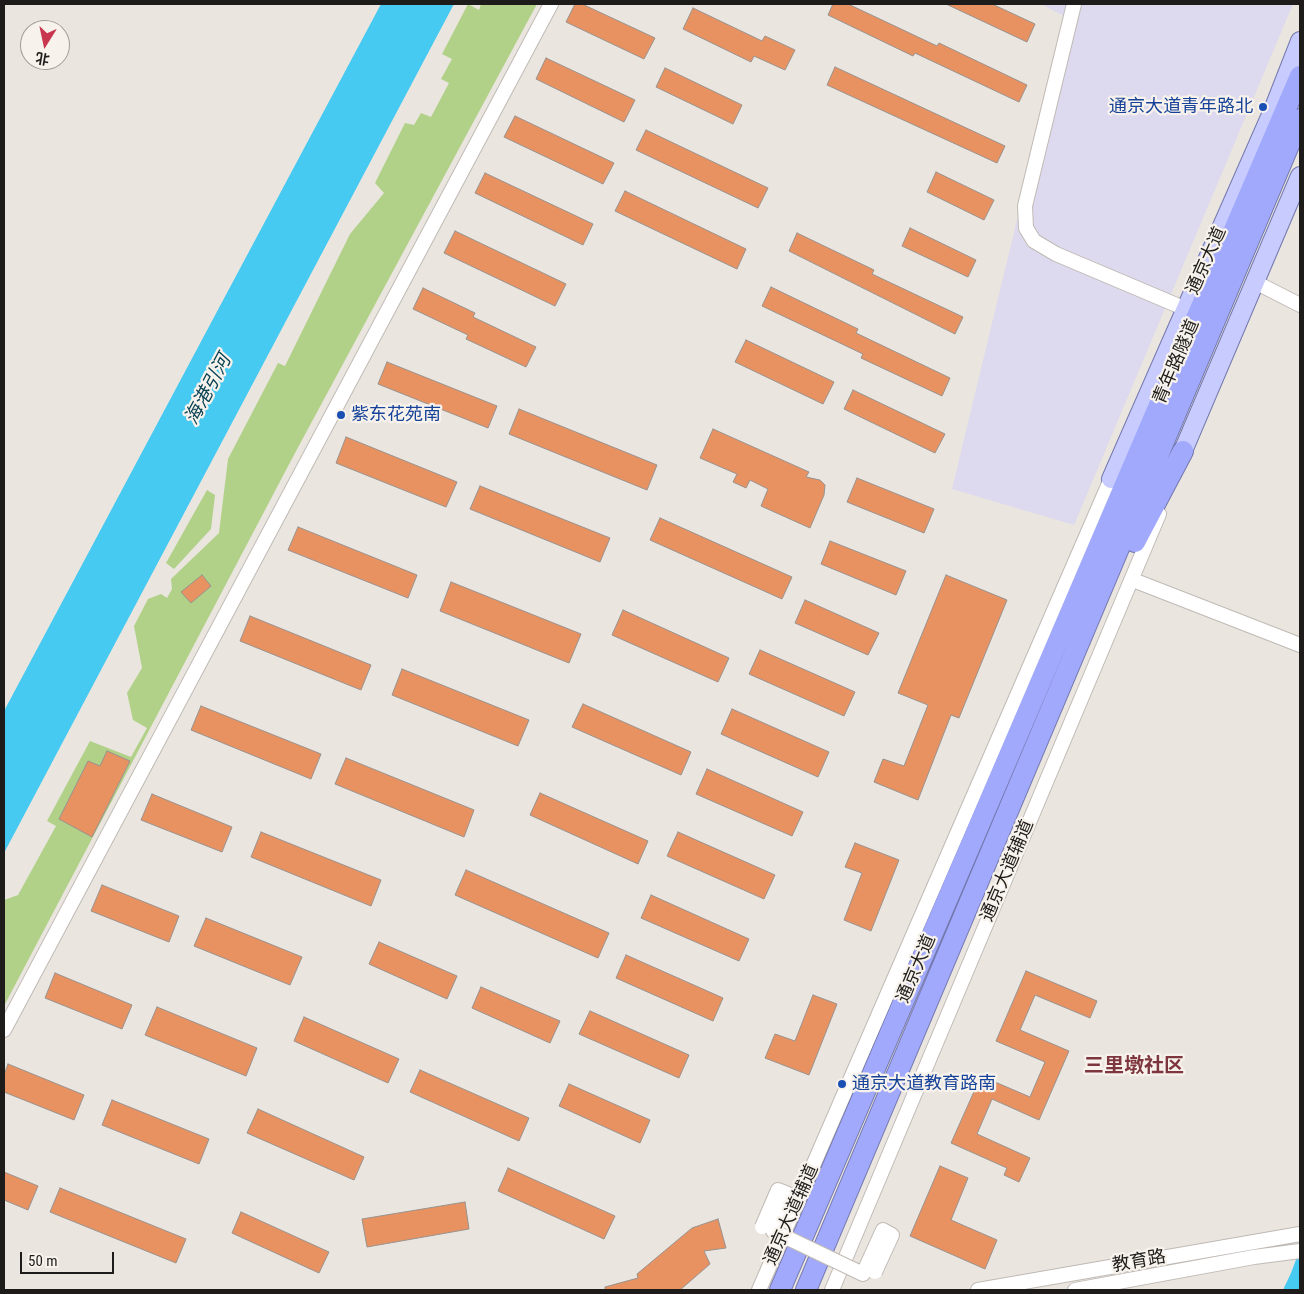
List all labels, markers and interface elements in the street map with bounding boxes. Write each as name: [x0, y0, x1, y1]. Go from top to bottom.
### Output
north arrow: [20, 20, 70, 70]
text: 北: [34, 50, 51, 68]
place label: 通京大道青年路北: [1109, 96, 1253, 118]
marker: 通京大道青年路北: [1257, 101, 1269, 113]
street label: 通京大道: [1182, 224, 1232, 298]
street label: 青年路隧道: [1149, 316, 1205, 408]
water label: 海港引河: [181, 351, 237, 429]
place label: 紫东花苑南: [351, 404, 441, 426]
marker: 紫东花苑南: [335, 409, 347, 421]
street label: 通京大道辅道: [977, 817, 1039, 925]
street label: 通京大道: [893, 932, 941, 1006]
district label: 三里墩社区: [1084, 1055, 1184, 1079]
place label: 通京大道教育路南: [852, 1073, 996, 1095]
marker: 通京大道教育路南: [836, 1078, 848, 1090]
street label: 通京大道辅道: [760, 1161, 824, 1269]
scale bar: [22, 1242, 116, 1274]
street label: 教育路: [1111, 1247, 1167, 1277]
text: 50 m: [28, 1252, 58, 1270]

